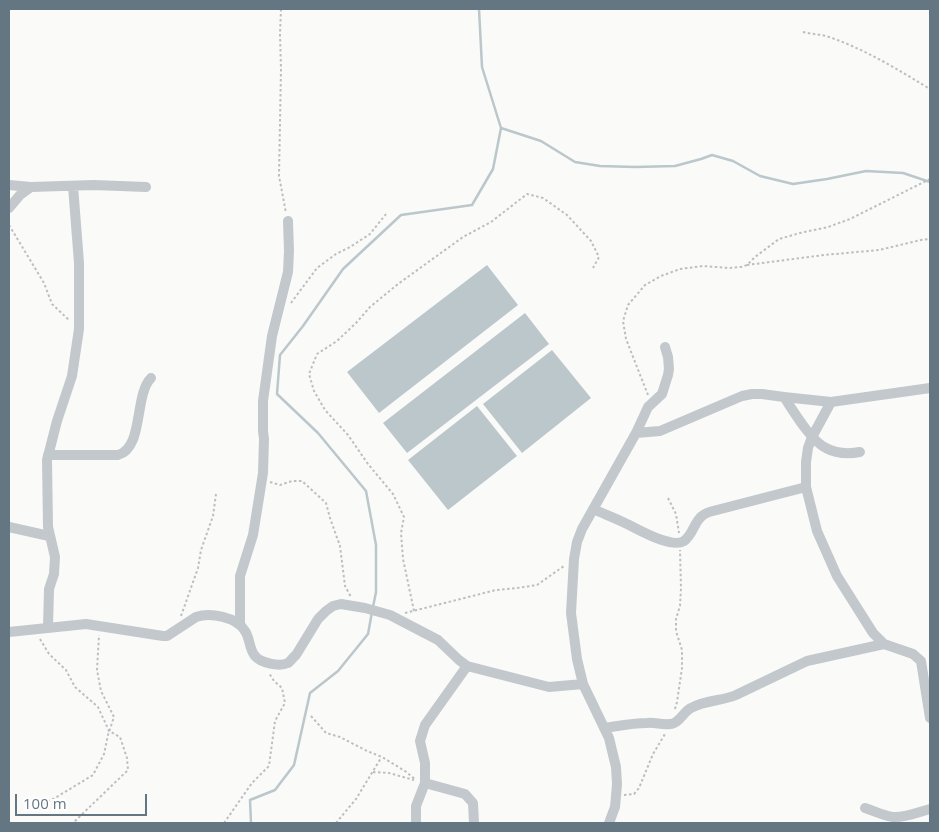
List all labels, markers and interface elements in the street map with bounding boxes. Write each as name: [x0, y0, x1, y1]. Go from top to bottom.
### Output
scale bar: [18, 784, 150, 816]
text: 100 m: [23, 793, 67, 813]

